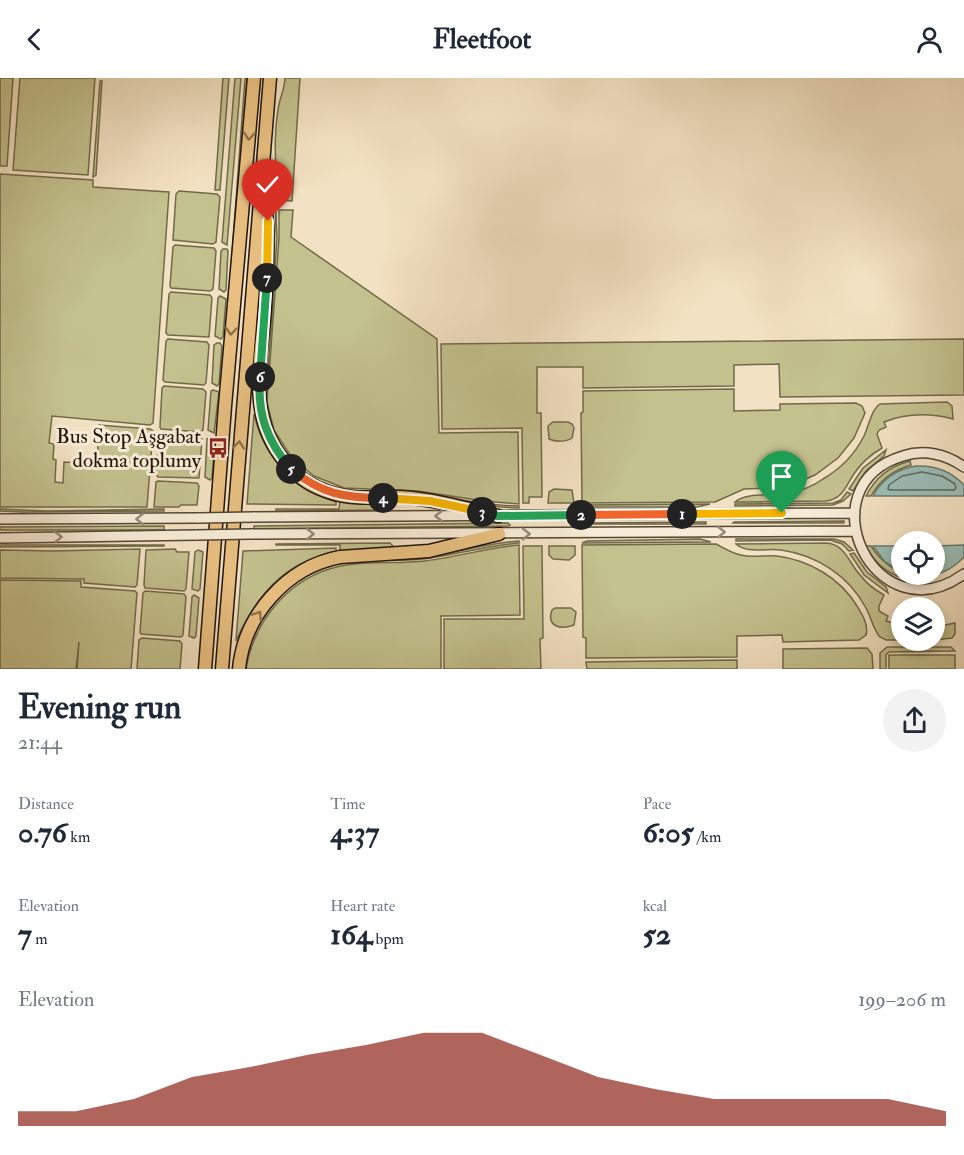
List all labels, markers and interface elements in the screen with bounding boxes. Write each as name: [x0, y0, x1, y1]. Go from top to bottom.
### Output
icon: back: [18, 23, 51, 56]
text: Fleetfoot: [433, 23, 531, 56]
icon: person: [913, 23, 946, 56]
one-way arrow: [243, 132, 256, 141]
pin: [242, 159, 293, 221]
icon: check: [251, 168, 284, 201]
pin: 7: [252, 263, 282, 293]
text: 7: [263, 268, 271, 288]
one-way arrow: [225, 326, 238, 335]
pin: 6: [245, 362, 275, 392]
text: 6: [256, 367, 264, 387]
place label: Bus Stop Aşgabat dokma toplumy: [56, 423, 202, 474]
bus stop icon: Bus Stop Aşgabat dokma toplumy: [206, 436, 230, 460]
one-way arrow: [232, 441, 245, 450]
pin: [756, 451, 807, 513]
pin: 5: [276, 454, 306, 484]
text: 5: [287, 459, 295, 479]
icon: arrive: [765, 460, 798, 493]
pin: 4: [368, 483, 398, 513]
text: 4: [379, 488, 387, 508]
pin: 3: [467, 497, 497, 527]
pin: 1: [667, 499, 697, 529]
pin: 2: [566, 500, 596, 530]
text: 3: [479, 502, 485, 522]
text: 1: [679, 504, 685, 524]
text: 2: [577, 505, 585, 525]
one-way arrow: [435, 510, 444, 522]
one-way arrow: [136, 513, 145, 525]
one-way arrow: [716, 526, 725, 538]
one-way arrow: [305, 528, 314, 540]
one-way arrow: [521, 528, 530, 540]
one-way arrow: [54, 531, 63, 543]
map controls: [891, 531, 945, 651]
button: locate: [891, 531, 945, 585]
button: layers: [891, 597, 945, 651]
one-way arrow: [251, 610, 262, 621]
text: Evening run: [18, 687, 181, 728]
button: share: [883, 689, 946, 752]
text: 21:44: [18, 730, 62, 755]
text: Distance: [18, 794, 74, 814]
text: Time: [330, 794, 365, 814]
text: Pace: [643, 794, 671, 814]
text: 0.76: [18, 814, 67, 851]
text: 4:37: [330, 814, 379, 851]
text: 6:05: [643, 814, 694, 851]
text: km: [67, 827, 90, 847]
text: /km: [694, 827, 721, 847]
text: Elevation: [18, 896, 79, 916]
text: Heart rate: [330, 896, 395, 916]
text: kcal: [643, 896, 667, 916]
text: 7: [18, 916, 32, 953]
text: 164: [330, 916, 372, 953]
text: 52: [643, 916, 671, 953]
text: m: [32, 929, 48, 949]
text: bpm: [372, 929, 404, 949]
text: Elevation: [18, 987, 94, 1012]
text: 199–206 m: [858, 987, 946, 1012]

